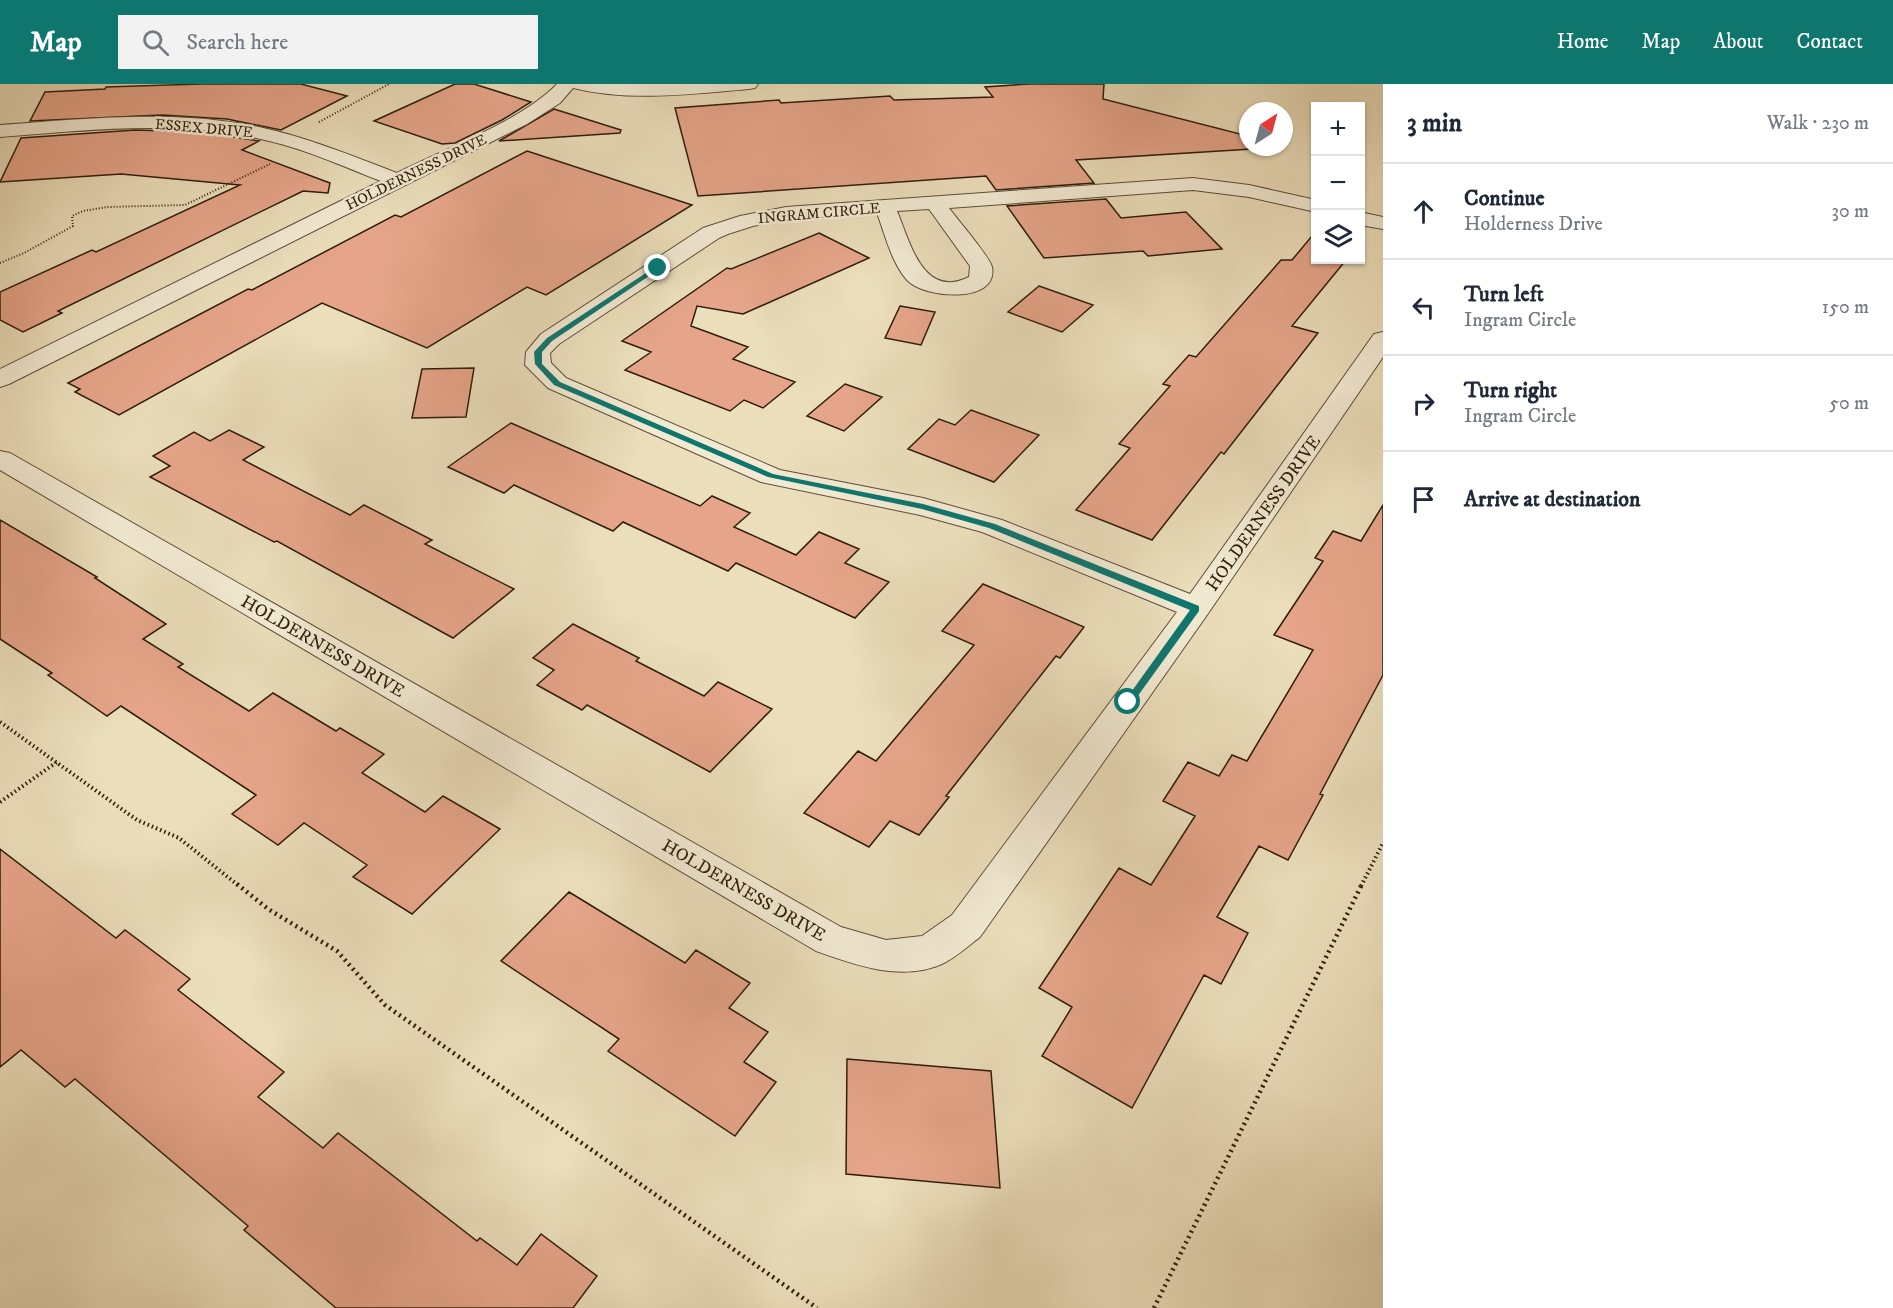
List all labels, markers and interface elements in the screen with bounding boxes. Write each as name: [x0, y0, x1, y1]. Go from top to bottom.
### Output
search box: [118, 15, 538, 69]
text: Map: [30, 25, 82, 60]
icon: search: [139, 26, 172, 59]
text: Search here: [187, 29, 288, 56]
text: Home: [1557, 29, 1609, 55]
text: Map: [1642, 29, 1680, 55]
text: About: [1713, 29, 1764, 55]
text: Contact: [1797, 29, 1863, 55]
north arrow: [1239, 102, 1293, 156]
map controls: [1311, 102, 1365, 264]
button: +: [1311, 102, 1365, 156]
text: 3 min: [1407, 107, 1462, 140]
text: Walk · 230 m: [1767, 111, 1869, 136]
street label: ESSEX DRIVE: [154, 115, 254, 142]
street label: HOLDERNESS DRIVE: [343, 130, 490, 215]
button: −: [1311, 156, 1365, 210]
text: Continue: [1464, 185, 1545, 212]
icon: ahead: [1407, 195, 1440, 228]
street label: INGRAM CIRCLE: [757, 199, 881, 228]
text: 30 m: [1831, 199, 1869, 224]
button: layers: [1311, 210, 1365, 264]
text: Holderness Drive: [1464, 212, 1603, 237]
route end: [644, 254, 670, 280]
text: Turn left: [1464, 281, 1544, 308]
icon: left: [1407, 291, 1440, 324]
text: 150 m: [1822, 295, 1869, 320]
text: Ingram Circle: [1464, 308, 1576, 333]
text: Turn right: [1464, 377, 1557, 404]
icon: right: [1407, 387, 1440, 420]
text: 50 m: [1829, 391, 1869, 416]
text: Ingram Circle: [1464, 404, 1576, 429]
street label: HOLDERNESS DRIVE: [1202, 431, 1326, 596]
icon: arrive: [1407, 483, 1440, 516]
text: Arrive at destination: [1464, 486, 1641, 513]
street label: HOLDERNESS DRIVE: [237, 591, 408, 703]
route start: [1114, 688, 1140, 714]
street label: HOLDERNESS DRIVE: [658, 835, 829, 947]

